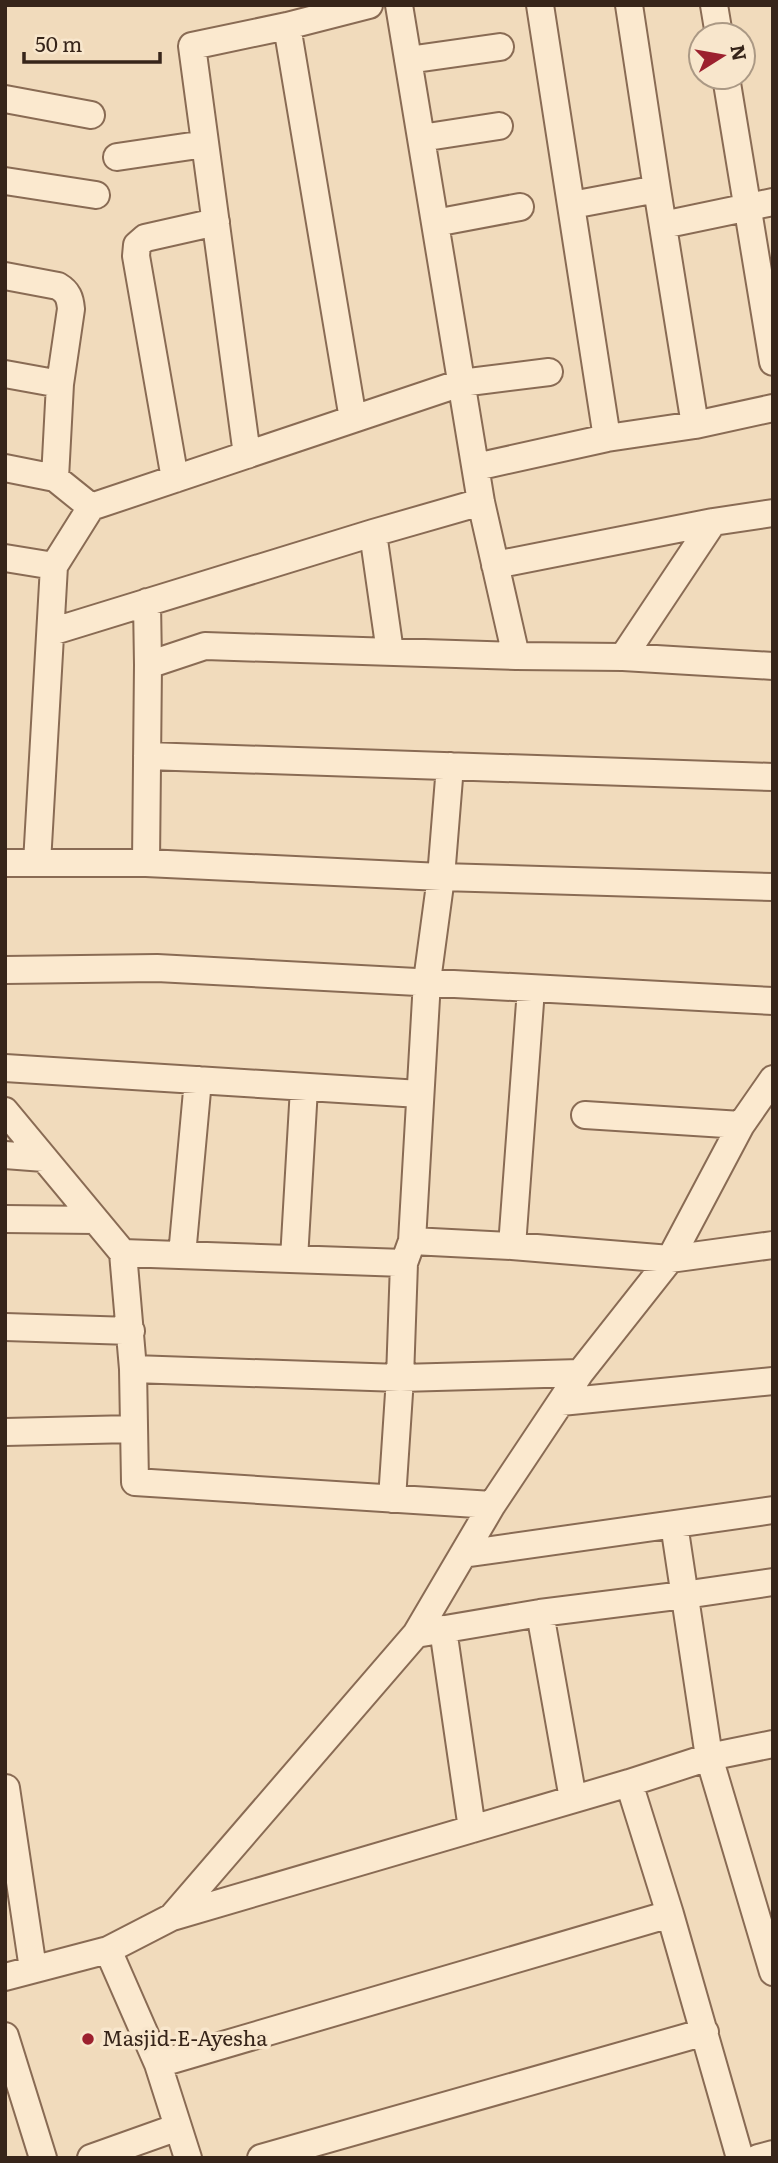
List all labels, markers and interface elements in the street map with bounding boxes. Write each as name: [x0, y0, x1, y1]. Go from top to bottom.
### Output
scale bar: [24, 21, 161, 65]
north arrow: [687, 21, 757, 91]
text: 50 m: [35, 27, 82, 58]
text: N: [724, 42, 755, 63]
place label: Masjid-E-Ayesha: [102, 2021, 268, 2052]
marker: Masjid-E-Ayesha: [80, 2031, 96, 2047]

